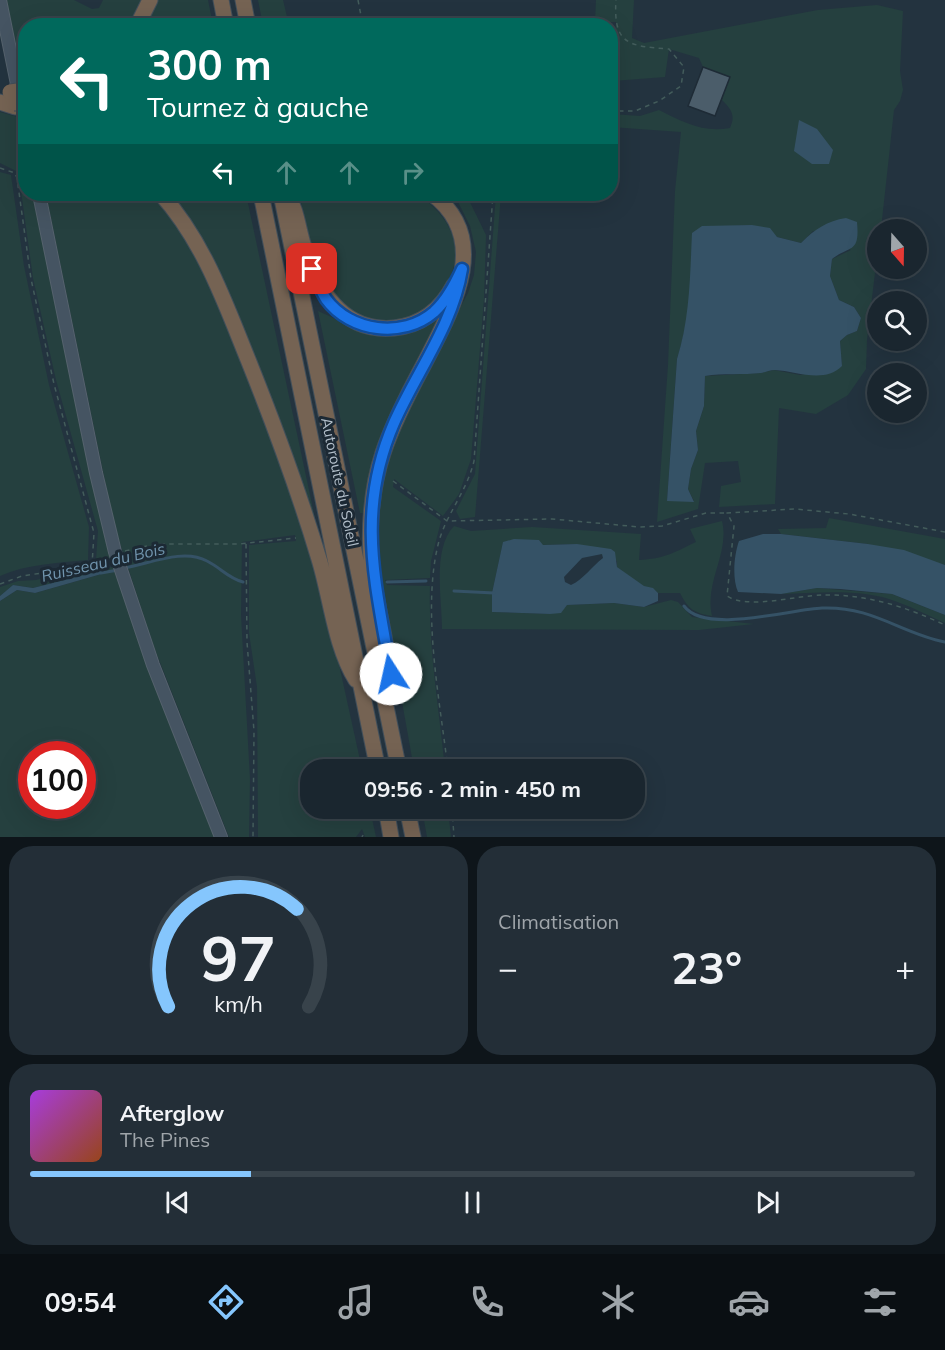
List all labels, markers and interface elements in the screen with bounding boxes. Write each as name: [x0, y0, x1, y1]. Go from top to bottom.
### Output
text: 300 m: [147, 38, 272, 91]
icon: left: [48, 42, 126, 120]
text: Tournez à gauche: [147, 90, 369, 124]
icon: left: [207, 156, 240, 189]
icon: ahead: [270, 156, 303, 189]
icon: ahead: [333, 156, 366, 189]
icon: right: [396, 156, 429, 189]
north arrow: [867, 219, 927, 279]
map controls: [867, 219, 927, 423]
pin: [286, 243, 337, 294]
icon: arrive: [295, 252, 328, 285]
button: search: [867, 291, 927, 351]
button: layers: [867, 363, 927, 423]
street label: Autoroute du Soleil: [317, 416, 363, 548]
water label: Ruisseau du Bois: [39, 538, 167, 586]
position arrow: [359, 642, 423, 706]
speed limit sign: 100: [18, 741, 96, 819]
text: 09:56 · 2 min · 450 m: [364, 775, 581, 803]
text: Climatisation: [498, 909, 619, 934]
text: 97: [201, 918, 276, 997]
text: 23°: [671, 939, 742, 995]
text: −: [498, 947, 518, 988]
text: +: [895, 947, 915, 988]
text: km/h: [214, 991, 263, 1018]
text: Afterglow: [120, 1099, 224, 1127]
text: The Pines: [120, 1127, 210, 1152]
icon: previous: [161, 1186, 194, 1219]
icon: pause: [456, 1186, 489, 1219]
icon: next: [751, 1186, 784, 1219]
icon: directions: [205, 1281, 247, 1323]
icon: music: [335, 1281, 377, 1323]
icon: phone: [466, 1281, 508, 1323]
icon: climate: [597, 1281, 639, 1323]
icon: car: [728, 1281, 770, 1323]
icon: filters: [859, 1281, 901, 1323]
text: 09:54: [44, 1285, 116, 1319]

